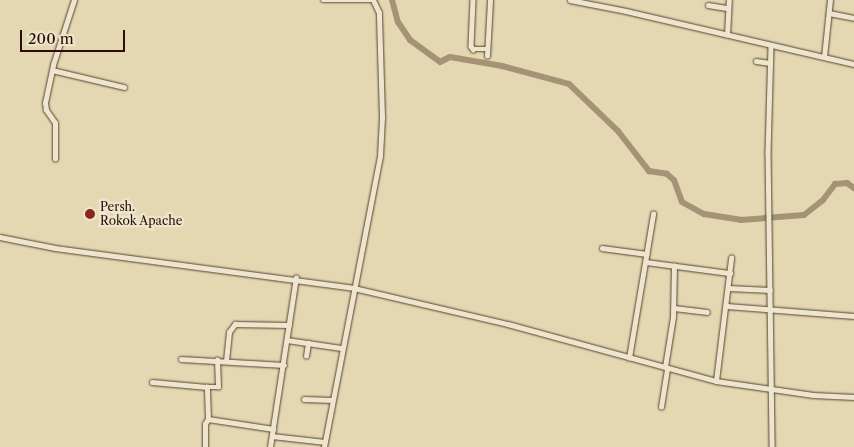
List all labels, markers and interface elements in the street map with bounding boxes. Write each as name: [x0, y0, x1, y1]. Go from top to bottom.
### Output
scale bar: [22, 20, 128, 52]
text: 200 m: [28, 29, 74, 48]
place label: Persh. Rokok Apache: [100, 200, 183, 228]
marker: Persh. Rokok Apache: [84, 208, 96, 220]

